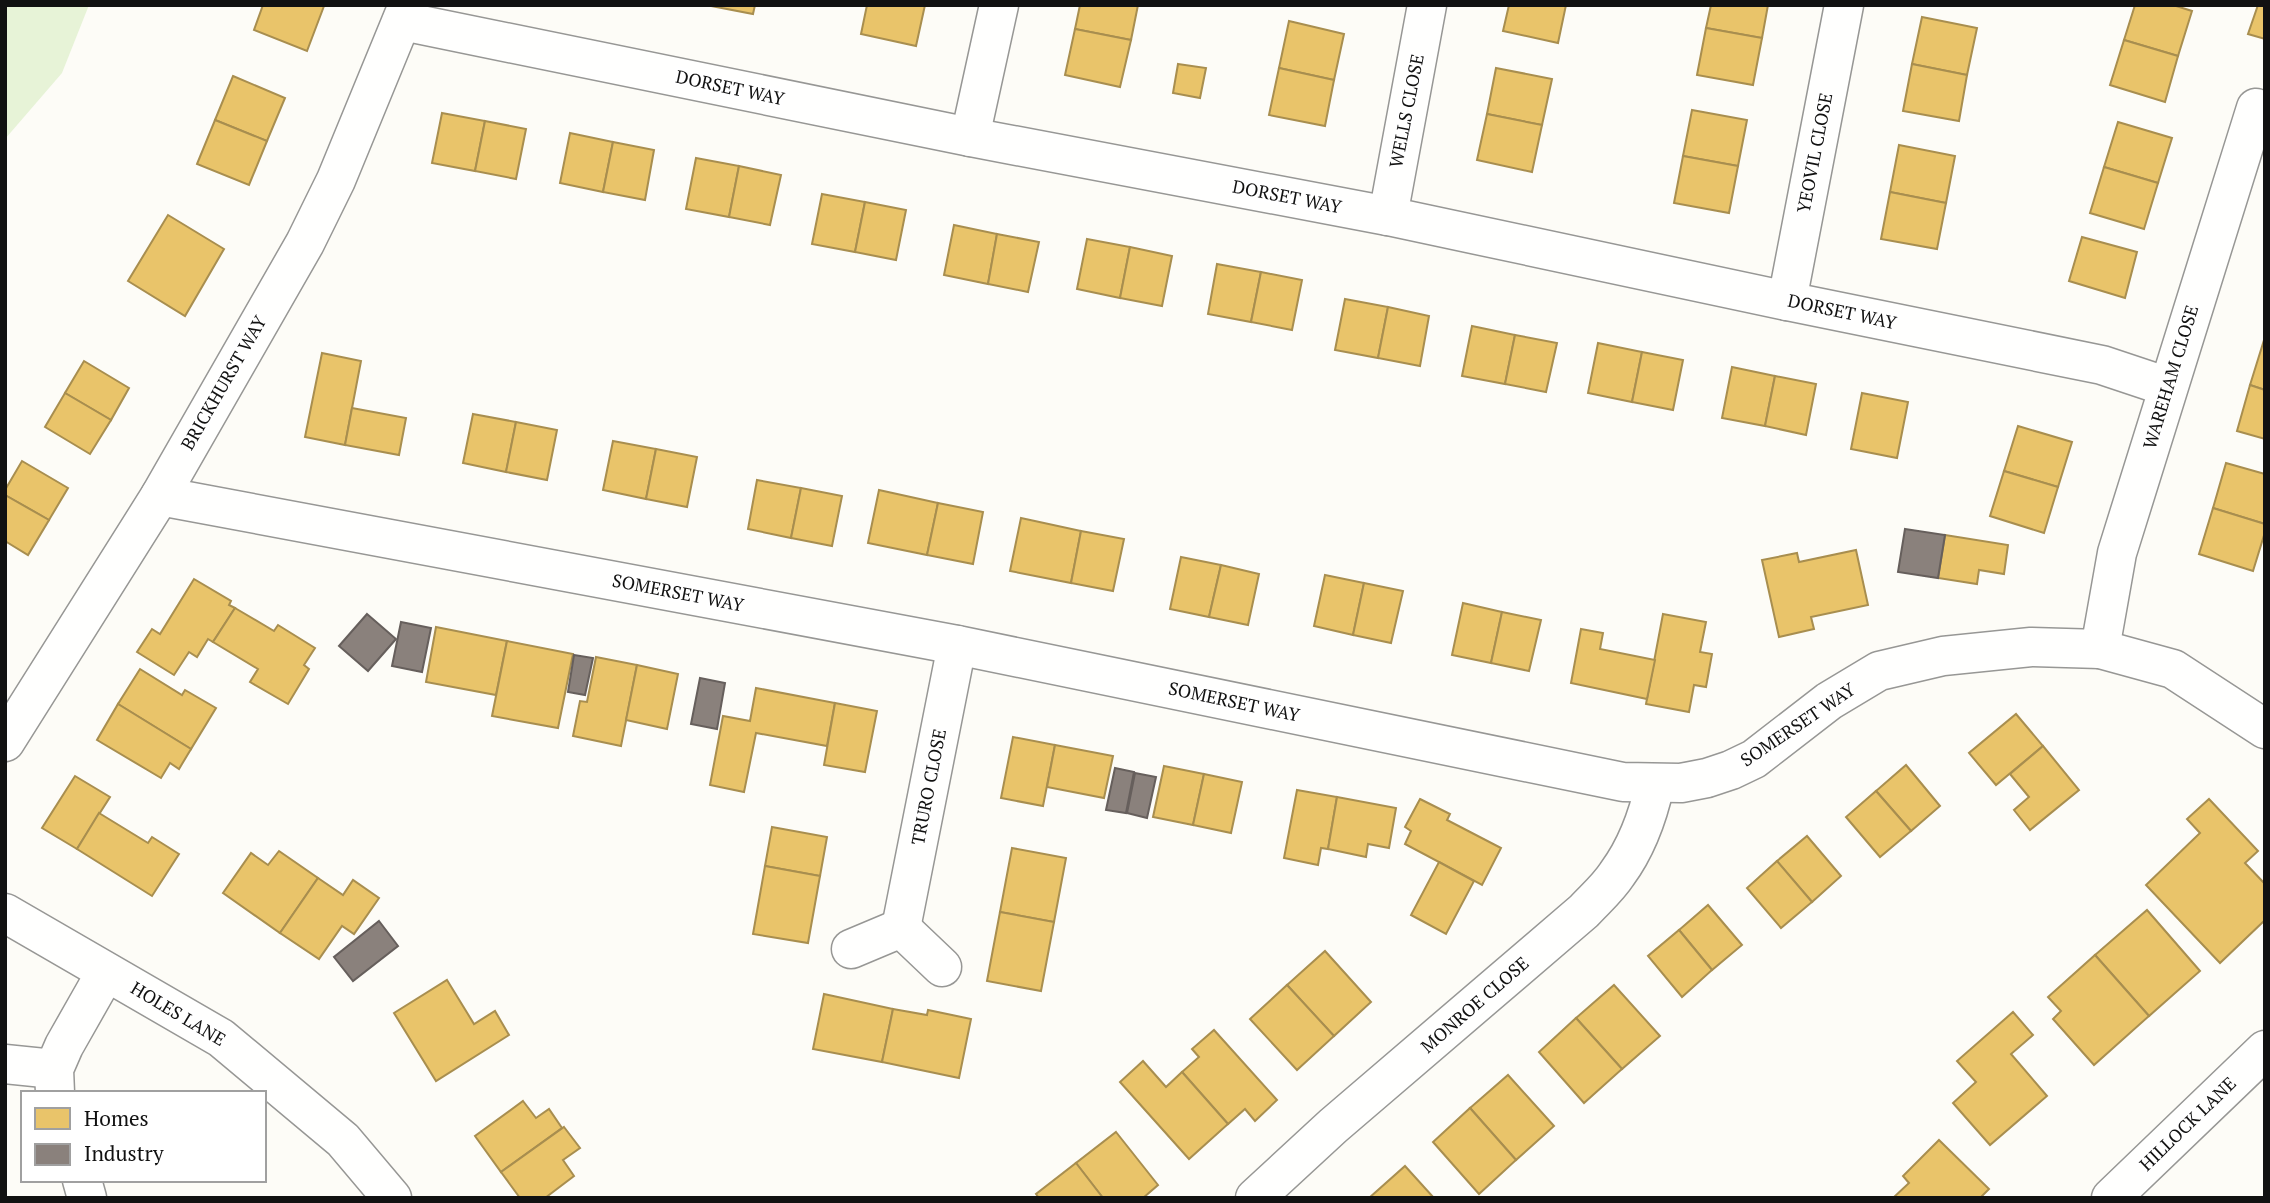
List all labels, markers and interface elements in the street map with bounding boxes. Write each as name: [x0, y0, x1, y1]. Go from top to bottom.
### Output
street label: WELLS CLOSE: [1383, 52, 1429, 170]
street label: DORSET WAY: [674, 64, 787, 110]
street label: YEOVIL CLOSE: [1791, 91, 1837, 215]
street label: DORSET WAY: [1231, 174, 1344, 218]
street label: DORSET WAY: [1786, 288, 1899, 334]
street label: WAREHAM CLOSE: [2137, 302, 2203, 452]
street label: BRICKHURST WAY: [175, 311, 272, 454]
street label: SOMERSET WAY: [610, 567, 746, 617]
street label: SOMERSET WAY: [1166, 675, 1302, 727]
street label: SOMERSET WAY: [1735, 677, 1860, 771]
street label: TRURO CLOSE: [905, 727, 951, 847]
street label: MONROE CLOSE: [1415, 951, 1533, 1058]
street label: HOLES LANE: [127, 975, 230, 1051]
street label: HILLOCK LANE: [2134, 1071, 2241, 1176]
legend: [21, 1091, 266, 1182]
text: Homes: [84, 1104, 149, 1132]
text: Industry: [84, 1139, 164, 1167]

